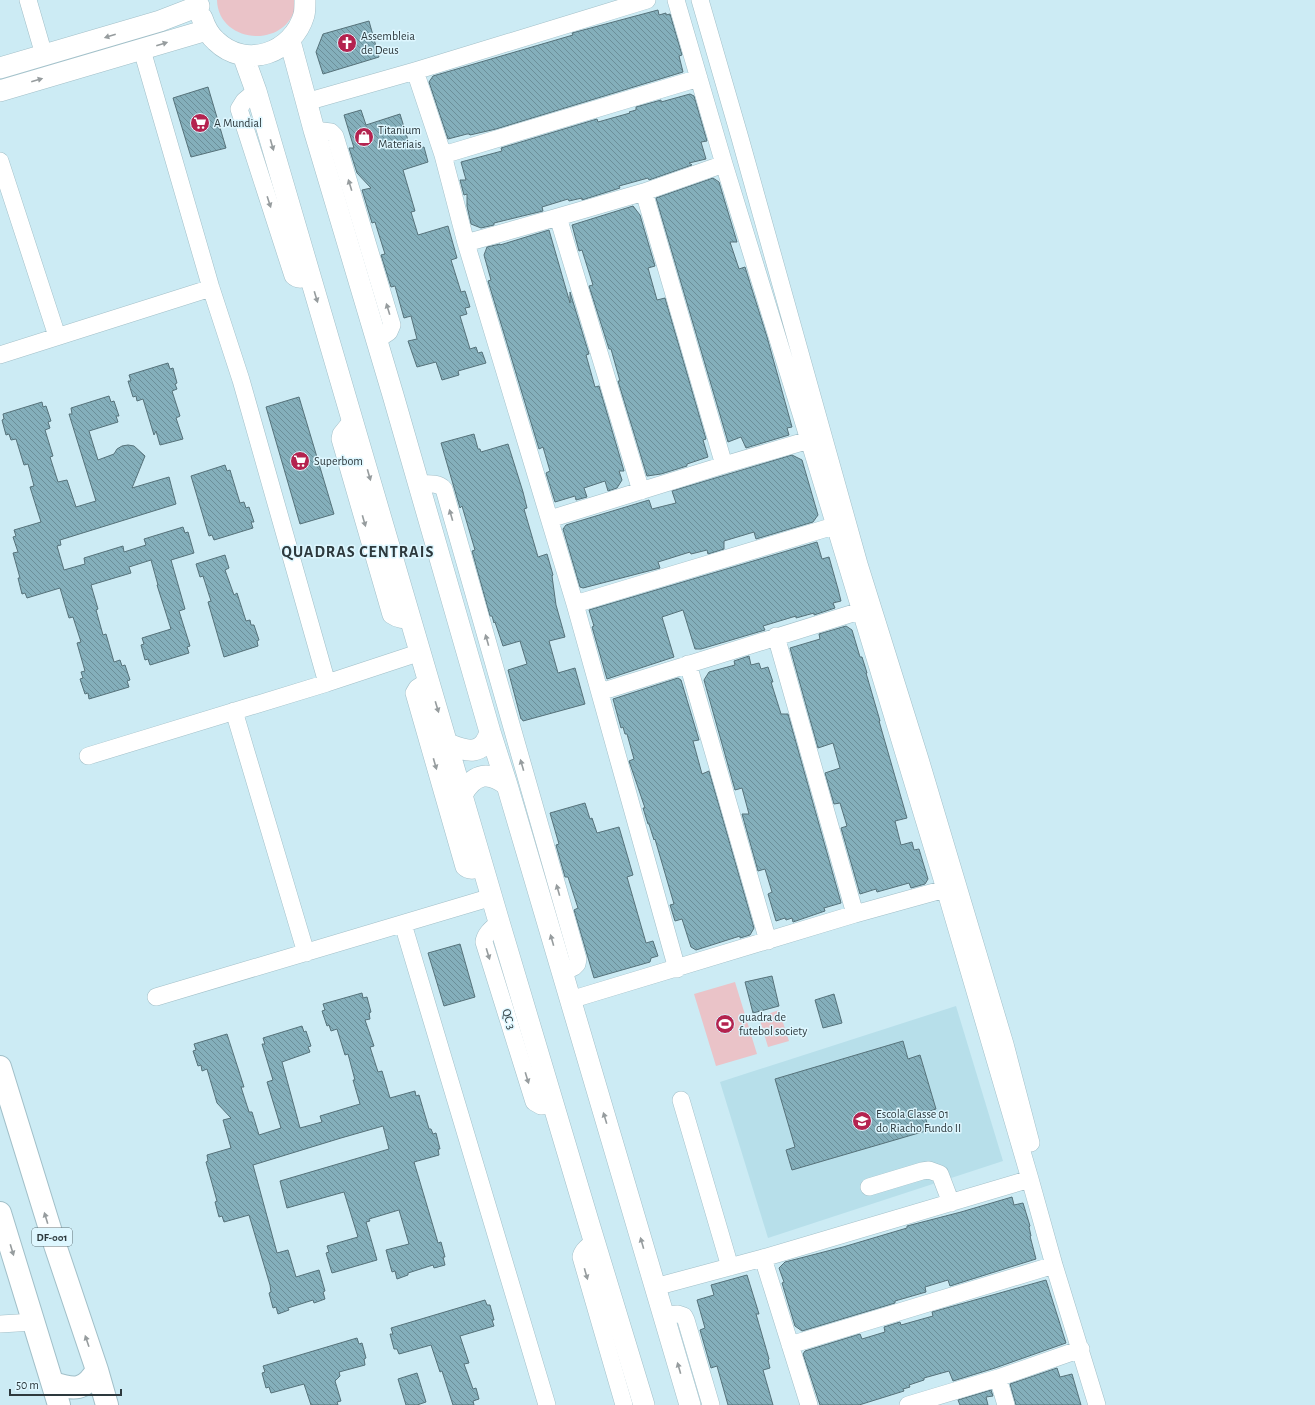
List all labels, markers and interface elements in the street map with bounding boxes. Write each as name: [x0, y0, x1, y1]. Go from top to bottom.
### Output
place label: Assembleia de Deus: [361, 30, 416, 56]
church icon: Assembleia de Deus: [336, 32, 358, 54]
one-way arrow: [103, 33, 115, 39]
one-way arrow: [157, 41, 169, 47]
one-way arrow: [32, 77, 44, 83]
supermarket icon: A Mundial: [189, 112, 211, 134]
place label: A Mundial: [214, 117, 262, 129]
place label: Titanium Materiais: [378, 124, 422, 150]
shop icon: Titanium Materiais: [353, 126, 375, 148]
one-way arrow: [269, 139, 275, 151]
one-way arrow: [347, 179, 353, 191]
one-way arrow: [266, 196, 272, 208]
one-way arrow: [313, 291, 319, 303]
one-way arrow: [385, 303, 391, 315]
supermarket icon: Superbom: [289, 450, 311, 472]
place label: Superbom: [314, 455, 363, 467]
one-way arrow: [366, 469, 372, 481]
one-way arrow: [448, 509, 454, 521]
one-way arrow: [361, 515, 367, 527]
district label: QUADRAS CENTRAIS: [282, 544, 434, 561]
one-way arrow: [484, 634, 490, 646]
one-way arrow: [434, 702, 440, 714]
one-way arrow: [432, 758, 438, 770]
one-way arrow: [519, 759, 525, 771]
one-way arrow: [555, 884, 561, 896]
one-way arrow: [549, 934, 555, 946]
one-way arrow: [485, 948, 491, 960]
street label: QC 3: [499, 1007, 518, 1031]
place label: quadra de futebol society: [739, 1011, 807, 1038]
sports icon: quadra de futebol society: [714, 1013, 736, 1035]
one-way arrow: [524, 1073, 530, 1085]
place label: Escola Classe 01 do Riacho Fundo II: [876, 1108, 961, 1134]
school or university icon: Escola Classe 01 do Riacho Fundo II: [851, 1110, 873, 1132]
one-way arrow: [602, 1112, 608, 1124]
one-way arrow: [43, 1211, 49, 1223]
road number: DF-001: [32, 1228, 72, 1246]
one-way arrow: [639, 1237, 645, 1249]
one-way arrow: [9, 1244, 15, 1256]
one-way arrow: [583, 1269, 589, 1281]
one-way arrow: [84, 1335, 90, 1347]
one-way arrow: [676, 1361, 682, 1373]
scale bar: [10, 1371, 121, 1397]
text: 50 m: [16, 1379, 39, 1391]

